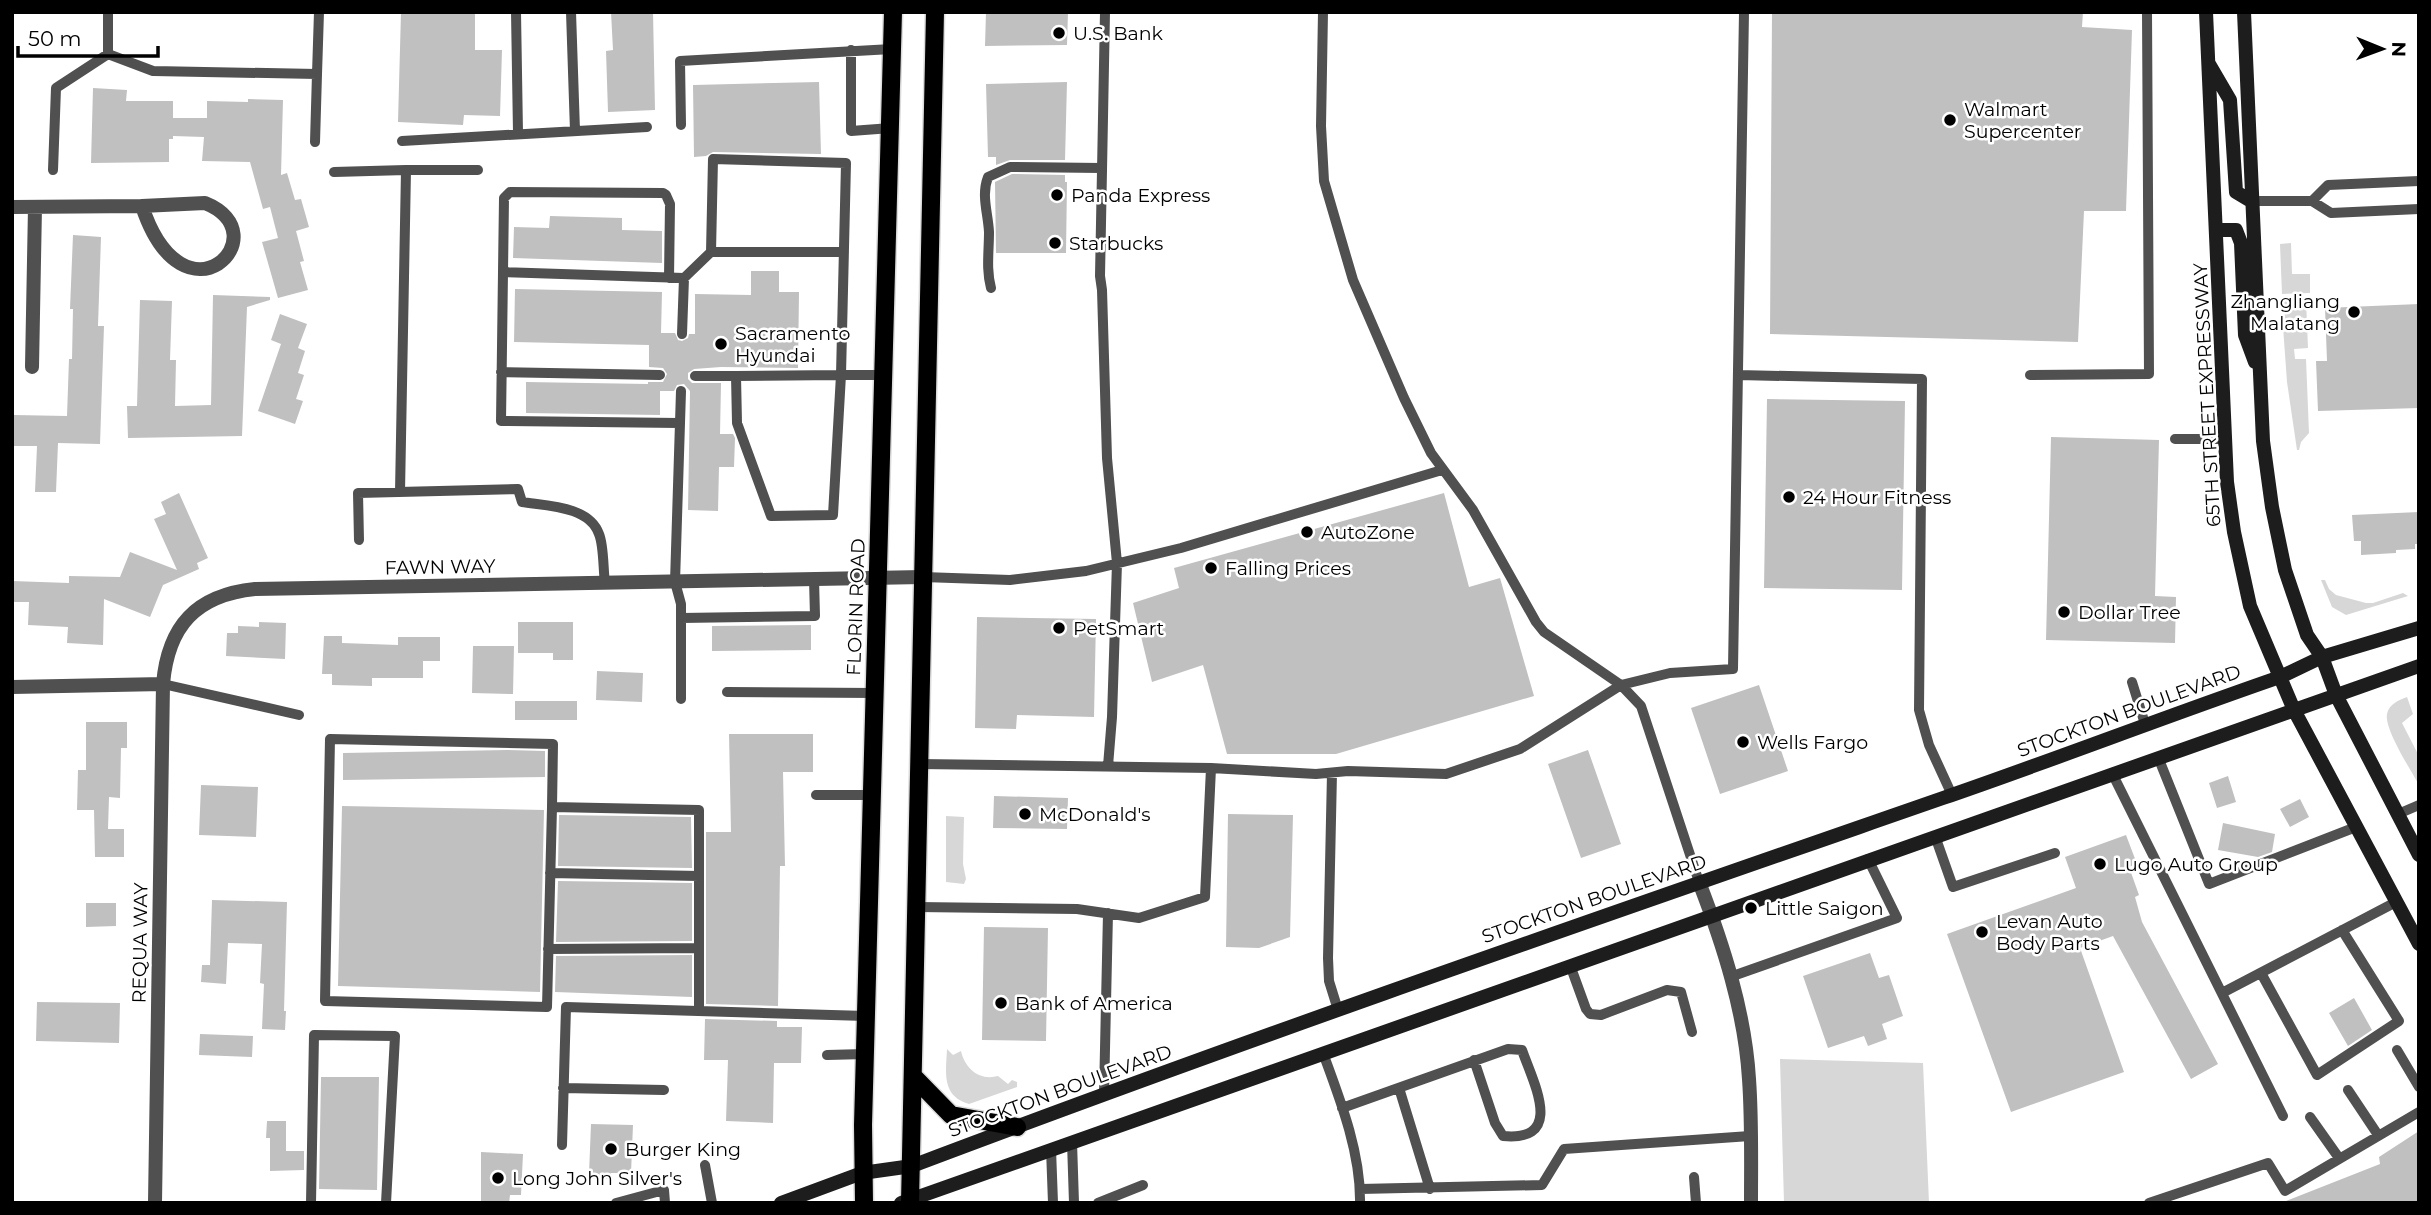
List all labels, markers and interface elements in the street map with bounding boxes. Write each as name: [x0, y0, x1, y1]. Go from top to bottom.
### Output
scale bar: [18, 14, 158, 58]
north arrow: [2347, 14, 2417, 84]
place label: U.S. Bank: [1073, 22, 1164, 45]
marker: U.S. Bank: [1051, 25, 1067, 41]
text: 50 m: [28, 26, 82, 51]
text: N: [2387, 41, 2410, 57]
place label: Walmart Supercenter: [1964, 98, 2082, 143]
marker: Walmart Supercenter: [1942, 112, 1958, 128]
place label: Panda Express: [1071, 184, 1210, 207]
marker: Panda Express: [1049, 187, 1065, 203]
place label: Starbucks: [1069, 232, 1163, 255]
marker: Starbucks: [1047, 235, 1063, 251]
street label: 65TH STREET EXPRESSWAY: [2189, 262, 2225, 527]
place label: Zhangliang Malatang: [2230, 290, 2340, 335]
marker: Zhangliang Malatang: [2346, 304, 2362, 320]
place label: Sacramento Hyundai: [735, 322, 850, 367]
marker: Sacramento Hyundai: [713, 336, 729, 352]
place label: 24 Hour Fitness: [1803, 486, 1951, 509]
marker: 24 Hour Fitness: [1781, 489, 1797, 505]
place label: AutoZone: [1321, 521, 1415, 544]
marker: AutoZone: [1299, 524, 1315, 540]
street label: FLORIN ROAD: [842, 538, 870, 676]
street label: FAWN WAY: [384, 555, 497, 579]
place label: Falling Prices: [1225, 557, 1351, 580]
marker: Falling Prices: [1203, 560, 1219, 576]
place label: Dollar Tree: [2078, 601, 2181, 624]
marker: Dollar Tree: [2056, 604, 2072, 620]
place label: PetSmart: [1073, 617, 1165, 640]
marker: PetSmart: [1051, 620, 1067, 636]
street label: STOCKTON BOULEVARD: [2014, 660, 2244, 762]
place label: Wells Fargo: [1757, 731, 1868, 754]
marker: Wells Fargo: [1735, 734, 1751, 750]
place label: McDonald's: [1039, 803, 1151, 826]
marker: McDonald's: [1017, 806, 1033, 822]
street label: STOCKTON BOULEVARD: [1479, 850, 1709, 948]
place label: Lugo Auto Group: [2114, 853, 2278, 876]
marker: Lugo Auto Group: [2092, 856, 2108, 872]
street label: REQUA WAY: [127, 881, 153, 1004]
place label: Little Saigon: [1765, 897, 1884, 920]
marker: Little Saigon: [1743, 900, 1759, 916]
place label: Levan Auto Body Parts: [1996, 910, 2103, 955]
marker: Levan Auto Body Parts: [1974, 924, 1990, 940]
place label: Bank of America: [1015, 992, 1173, 1015]
marker: Bank of America: [993, 995, 1009, 1011]
street label: STOCKTON BOULEVARD: [945, 1040, 1175, 1142]
place label: Burger King: [625, 1138, 741, 1161]
marker: Burger King: [603, 1141, 619, 1157]
place label: Long John Silver's: [512, 1167, 682, 1190]
marker: Long John Silver's: [490, 1170, 506, 1186]

